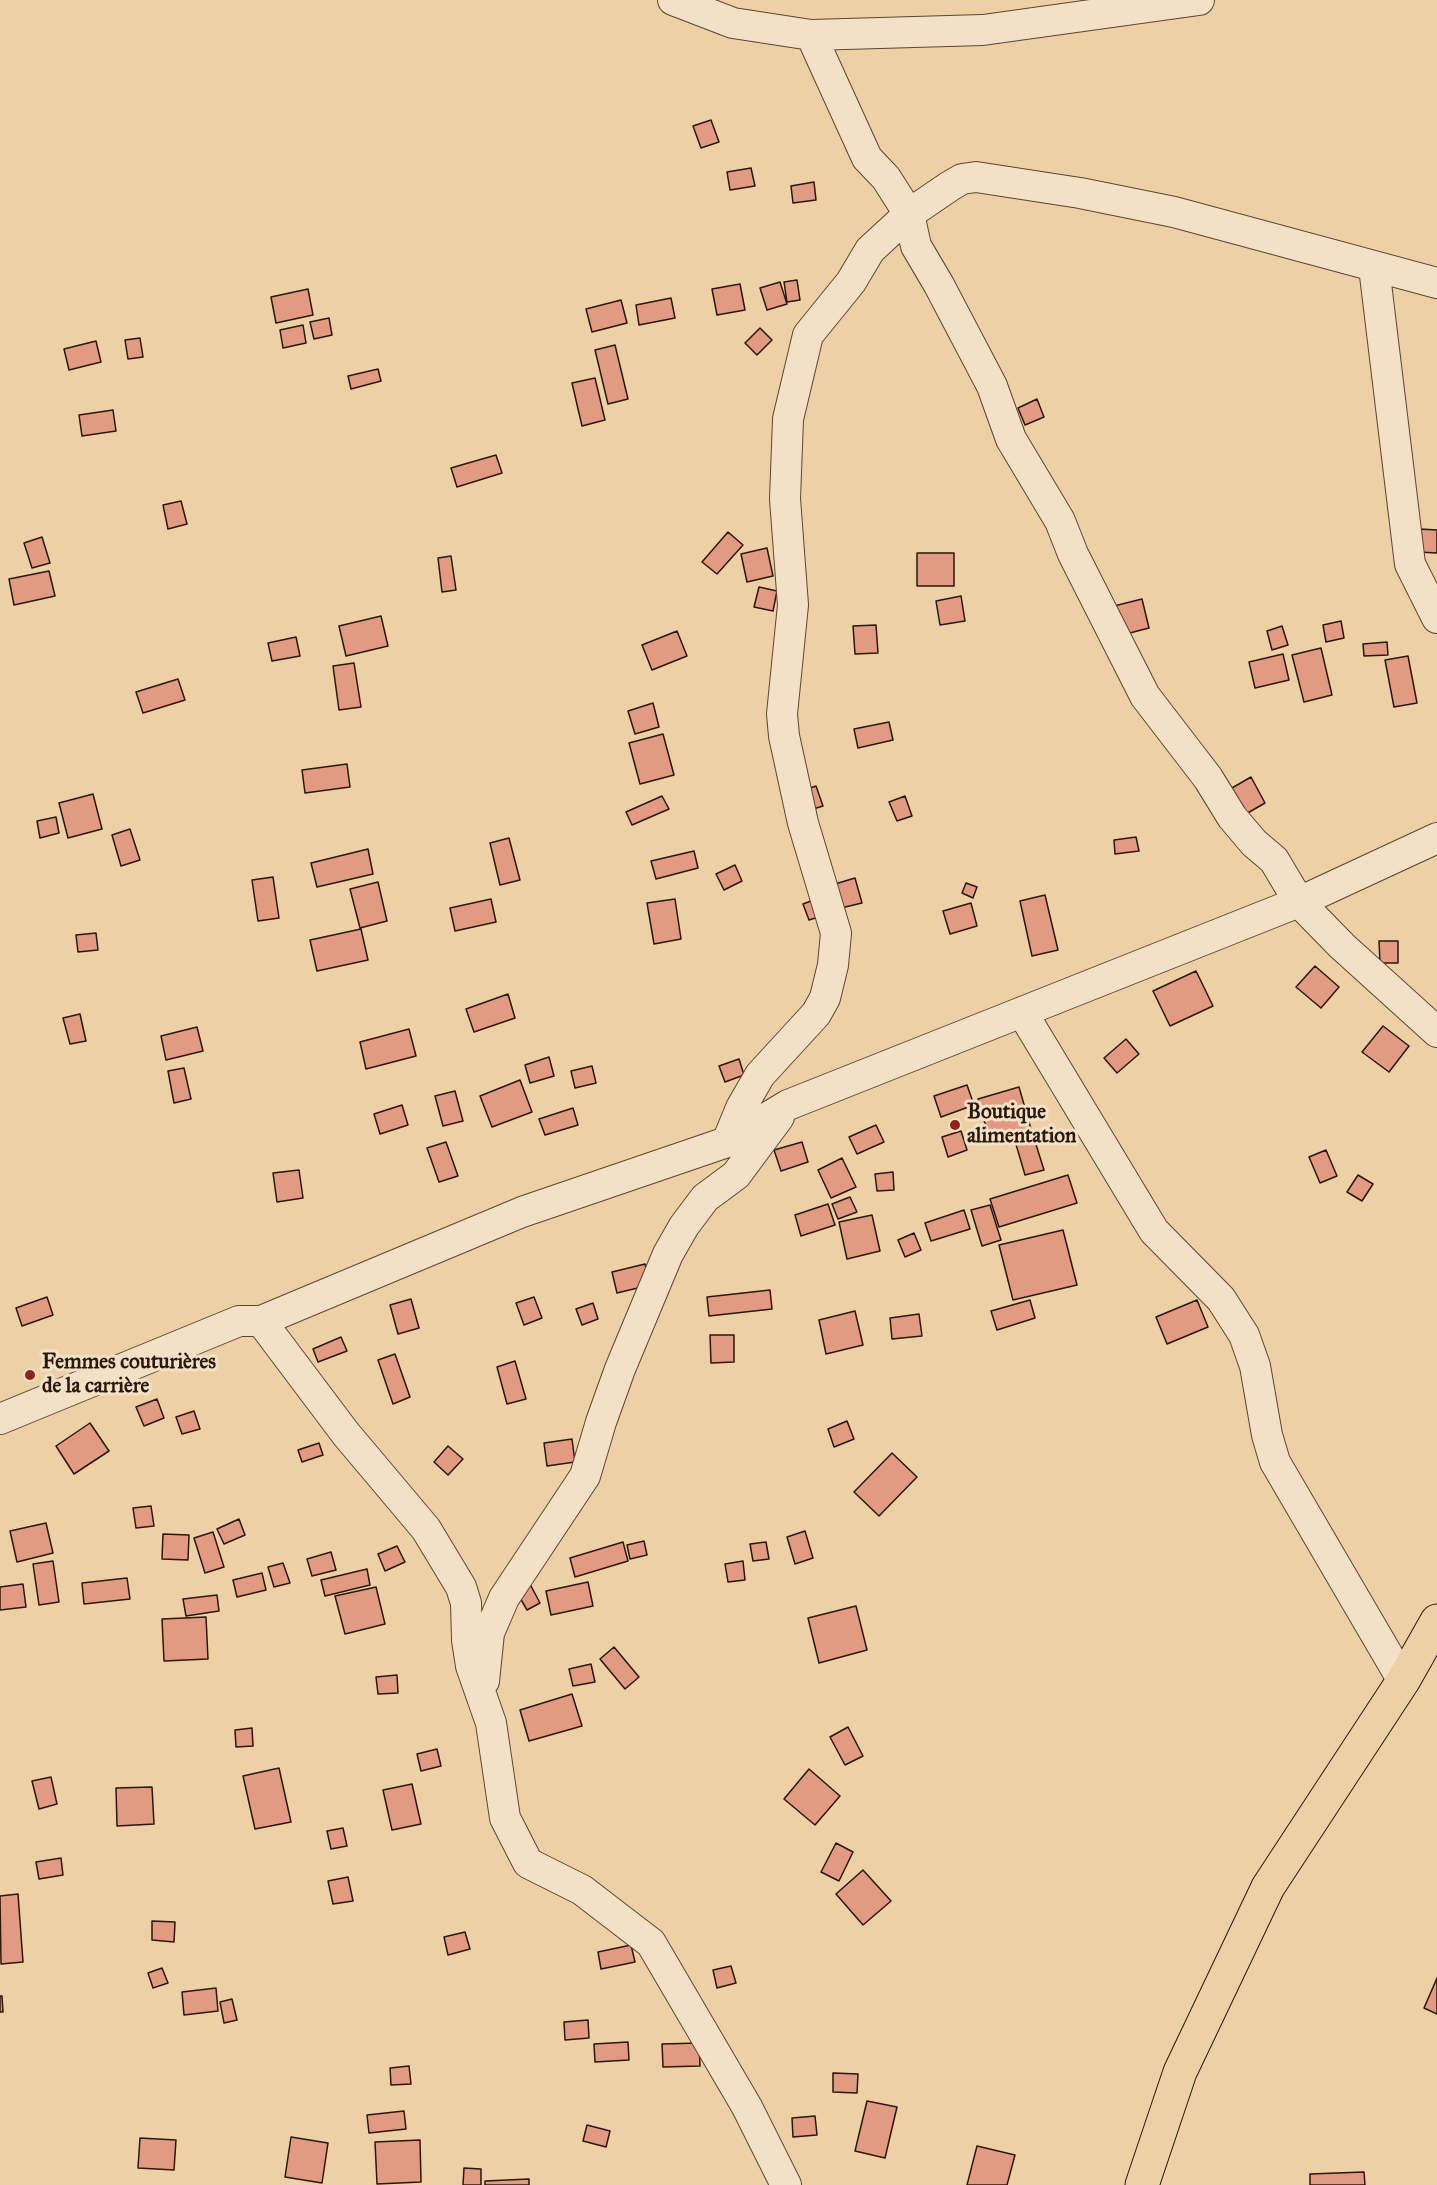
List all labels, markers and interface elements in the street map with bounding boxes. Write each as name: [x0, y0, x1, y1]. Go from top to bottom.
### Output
place label: Boutique alimentation: [967, 1100, 1076, 1150]
marker: Boutique alimentation: [948, 1118, 962, 1132]
place label: Femmes couturières de la carrière: [42, 1350, 216, 1400]
marker: Femmes couturières de la carrière: [23, 1368, 37, 1382]

